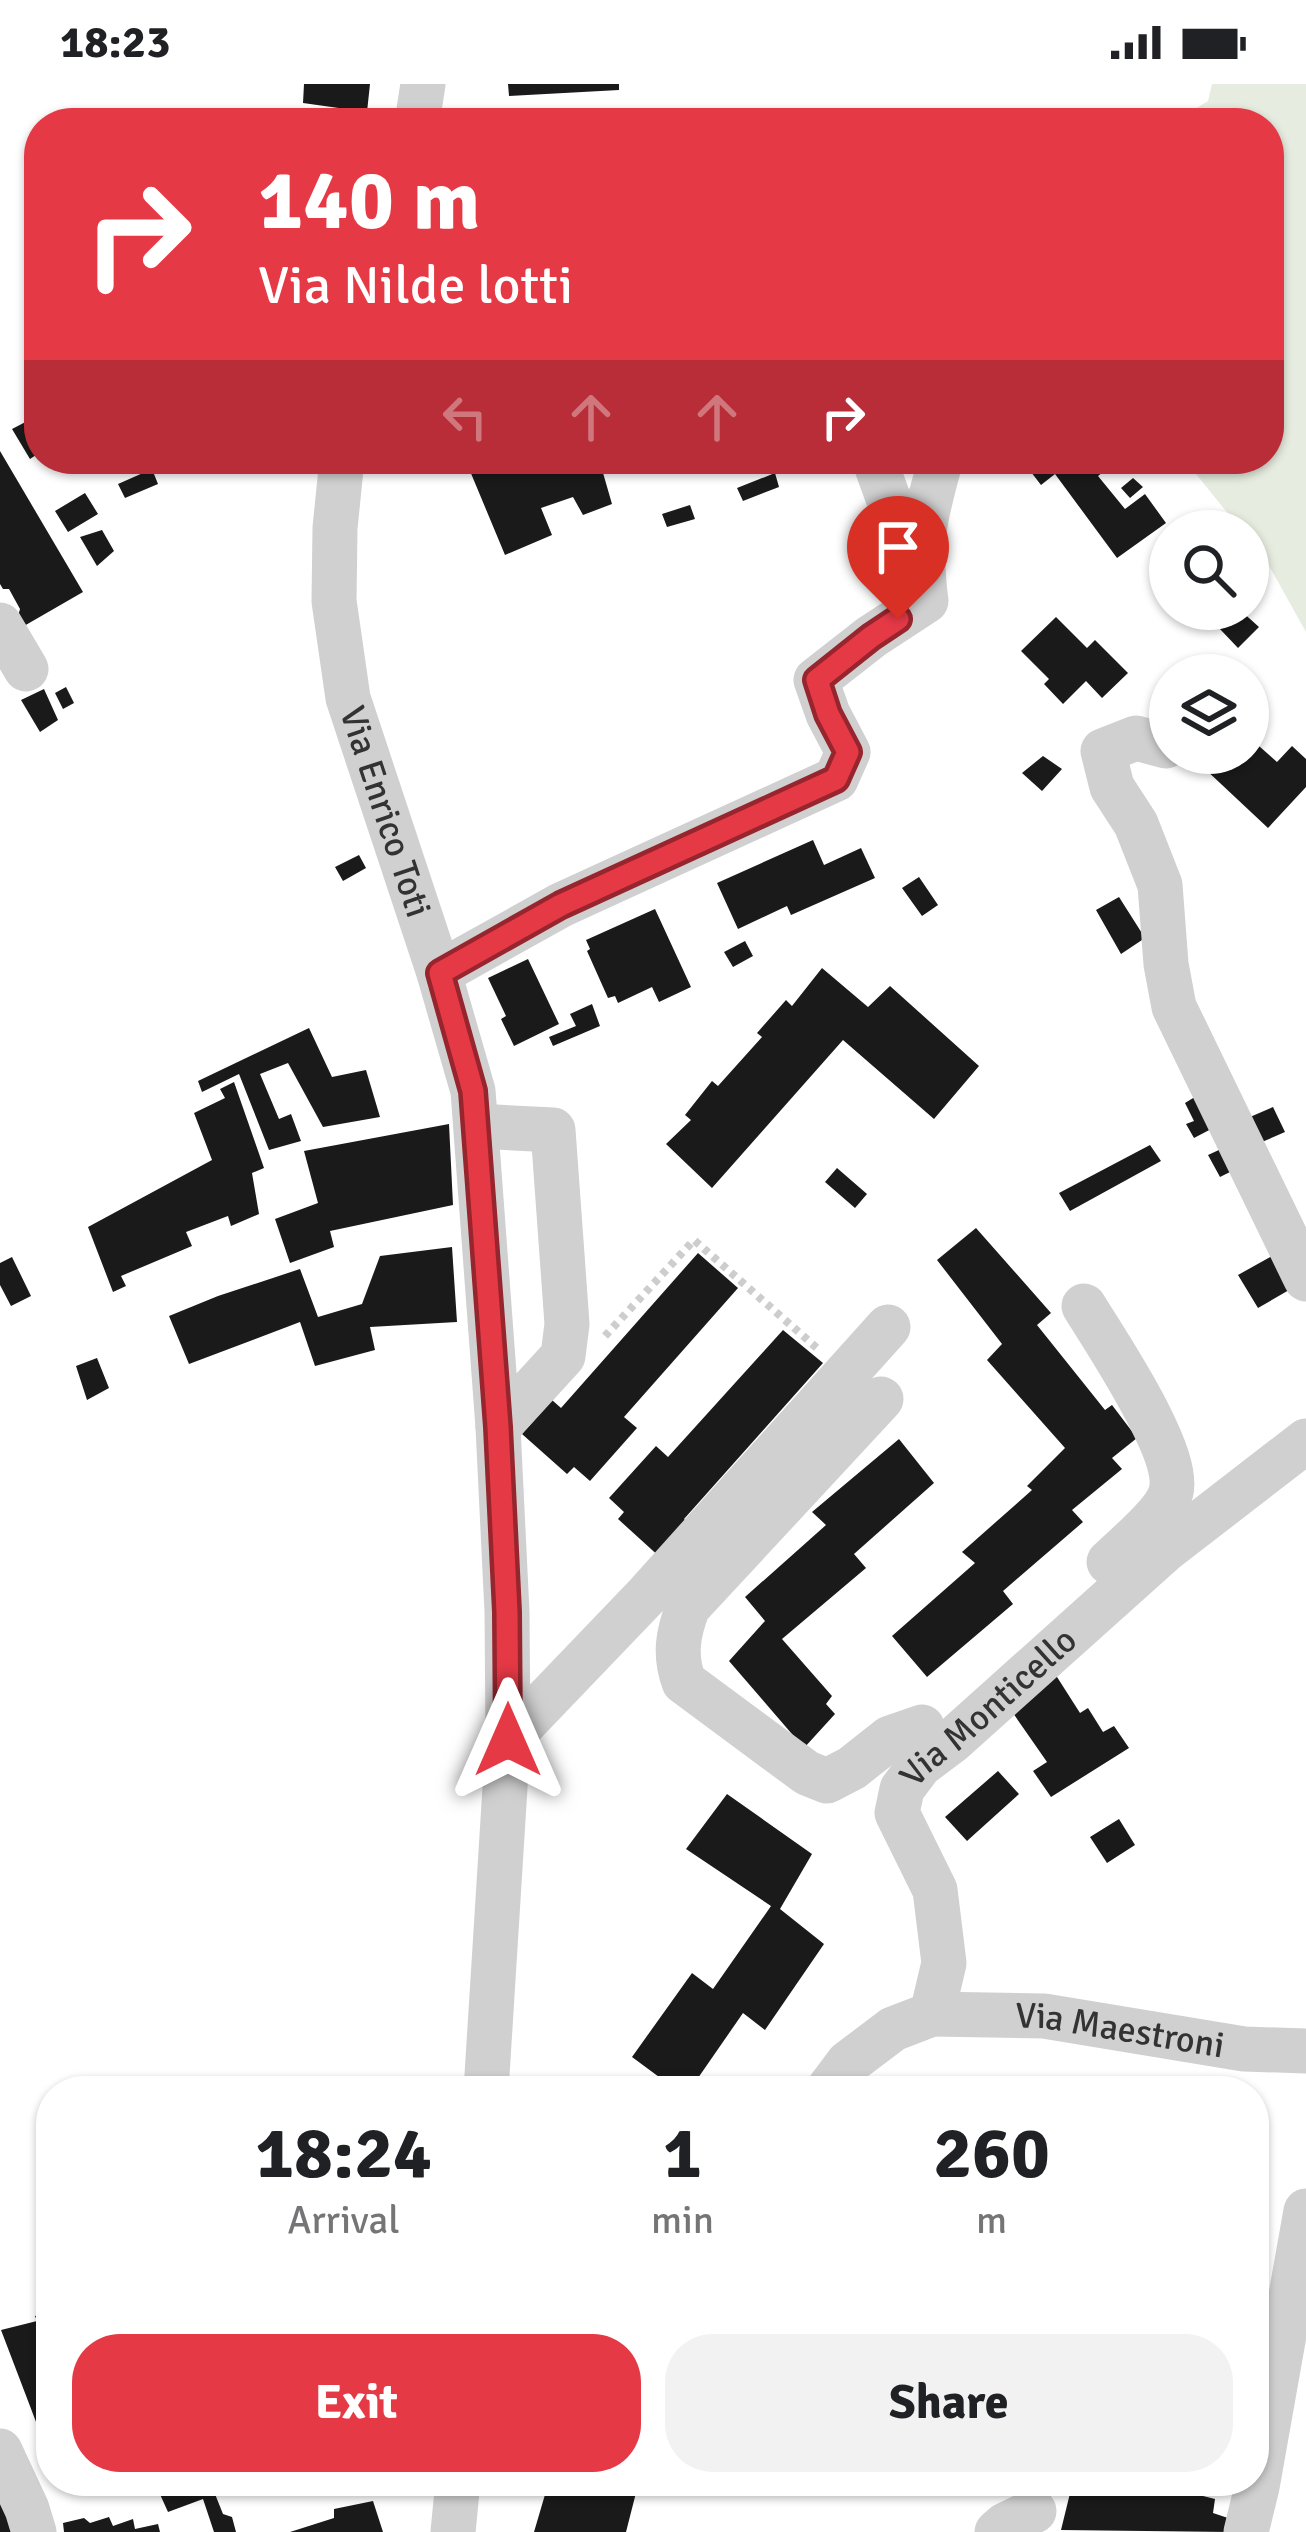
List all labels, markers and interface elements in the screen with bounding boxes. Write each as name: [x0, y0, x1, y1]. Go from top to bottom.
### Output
text: 18:23: [60, 15, 170, 70]
text: 140 m: [258, 149, 480, 253]
icon: right: [60, 156, 216, 312]
text: Via Nilde lotti: [258, 252, 573, 319]
icon: left: [432, 384, 498, 450]
icon: ahead: [558, 384, 624, 450]
icon: ahead: [684, 384, 750, 450]
icon: right: [810, 384, 876, 450]
pin: [847, 496, 949, 619]
map controls: [1149, 510, 1269, 774]
button: search: [1149, 510, 1269, 630]
icon: arrive: [865, 514, 931, 580]
button: layers: [1149, 654, 1269, 774]
street label: Via Enrico Toti: [330, 700, 441, 923]
street label: Via Monticello: [889, 1618, 1086, 1795]
position arrow: [445, 1677, 571, 1803]
street label: Via Maestroni: [1015, 1993, 1228, 2068]
text: 18:24: [255, 2109, 432, 2198]
text: 1: [663, 2109, 702, 2198]
text: 260: [933, 2109, 1050, 2198]
text: Arrival: [287, 2196, 400, 2244]
text: min: [651, 2196, 714, 2244]
text: m: [976, 2196, 1007, 2244]
button: Exit: [72, 2334, 641, 2472]
button: Share: [665, 2334, 1233, 2472]

